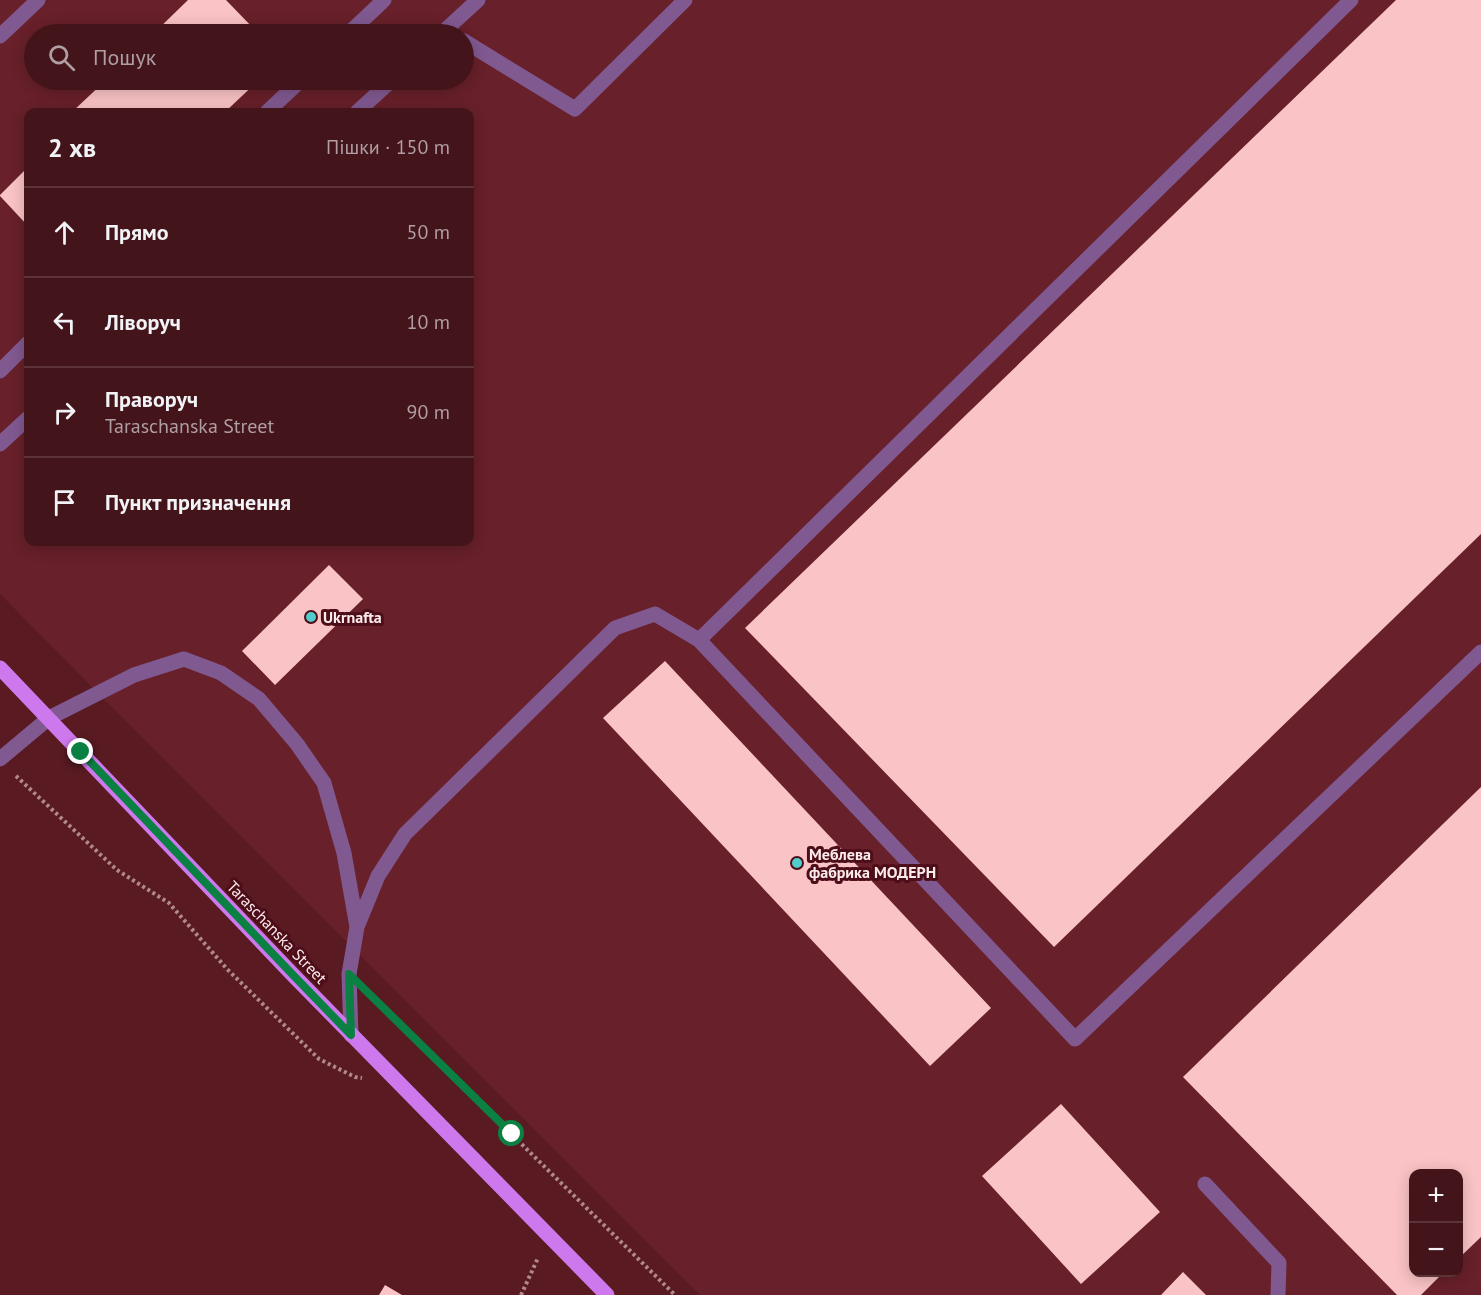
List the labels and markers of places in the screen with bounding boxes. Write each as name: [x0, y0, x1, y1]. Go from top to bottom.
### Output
place label: Ukrnafta: [323, 607, 382, 627]
marker: Ukrnafta: [304, 610, 318, 624]
place label: Меблева фабрика МОДЕРН: [809, 844, 936, 882]
marker: Меблева фабрика МОДЕРН: [790, 856, 804, 870]

